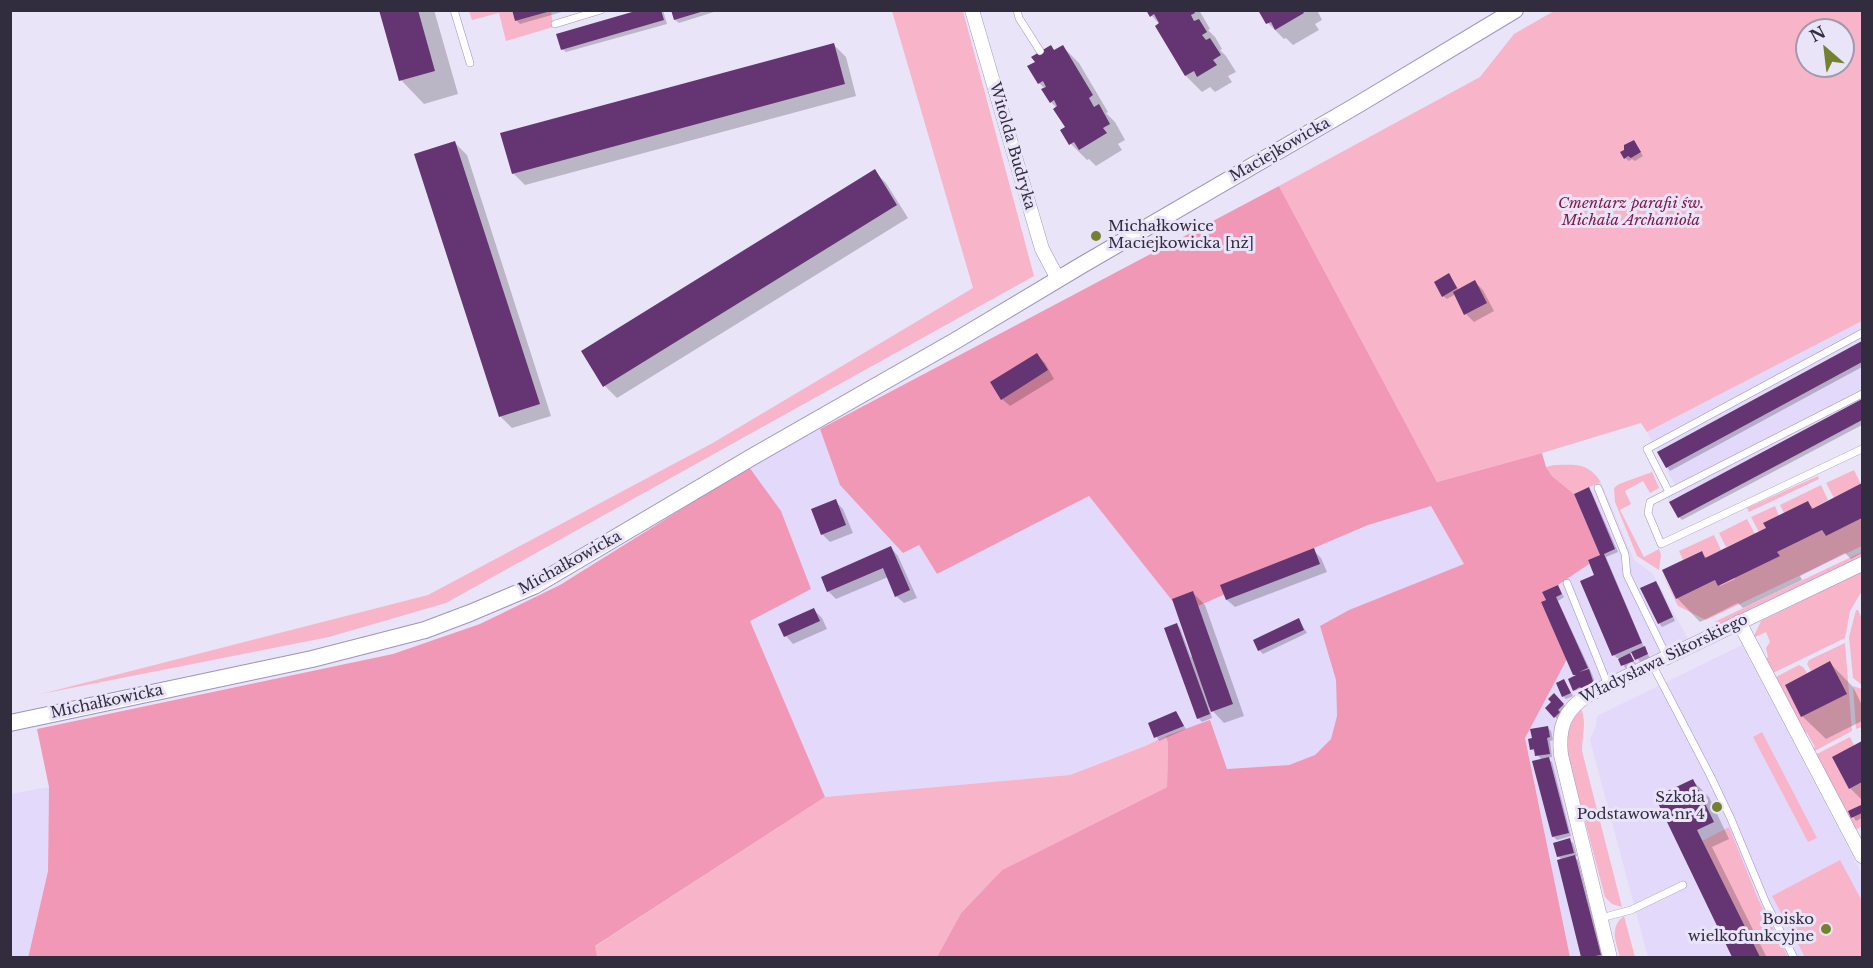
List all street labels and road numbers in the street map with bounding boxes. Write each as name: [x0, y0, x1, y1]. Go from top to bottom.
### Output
street label: Witolda Budryka: [985, 80, 1039, 212]
street label: Maciejkowicka: [1227, 114, 1333, 186]
street label: Michałkowicka: [515, 527, 625, 599]
street label: Władysława Sikorskiego: [1577, 610, 1751, 708]
street label: Michałkowicka: [49, 681, 165, 723]

